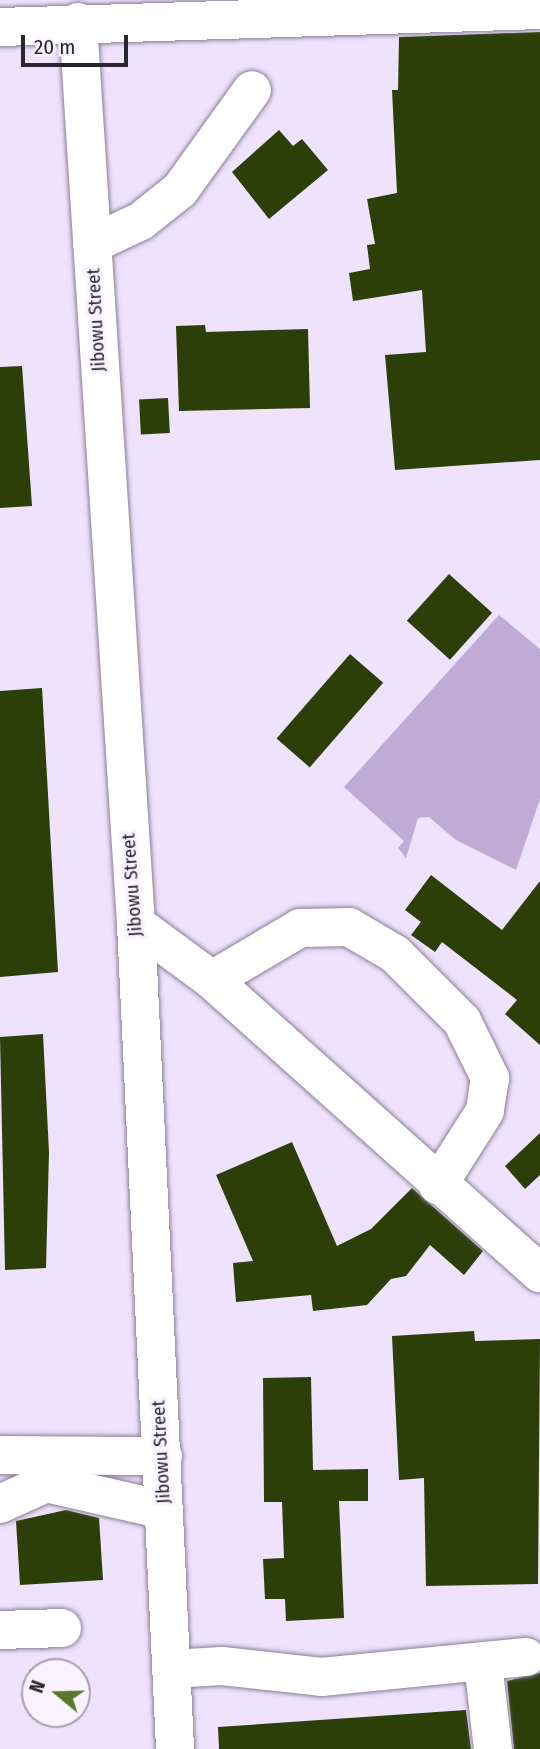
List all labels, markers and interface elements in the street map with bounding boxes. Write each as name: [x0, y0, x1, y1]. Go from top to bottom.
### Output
scale bar: [24, 21, 131, 65]
text: 20 m: [34, 34, 75, 60]
street label: Jibowu Street: [82, 268, 110, 372]
street label: Jibowu Street: [117, 833, 147, 937]
street label: Jibowu Street: [147, 1400, 175, 1504]
north arrow: [21, 1658, 91, 1728]
text: N: [25, 1678, 50, 1696]

